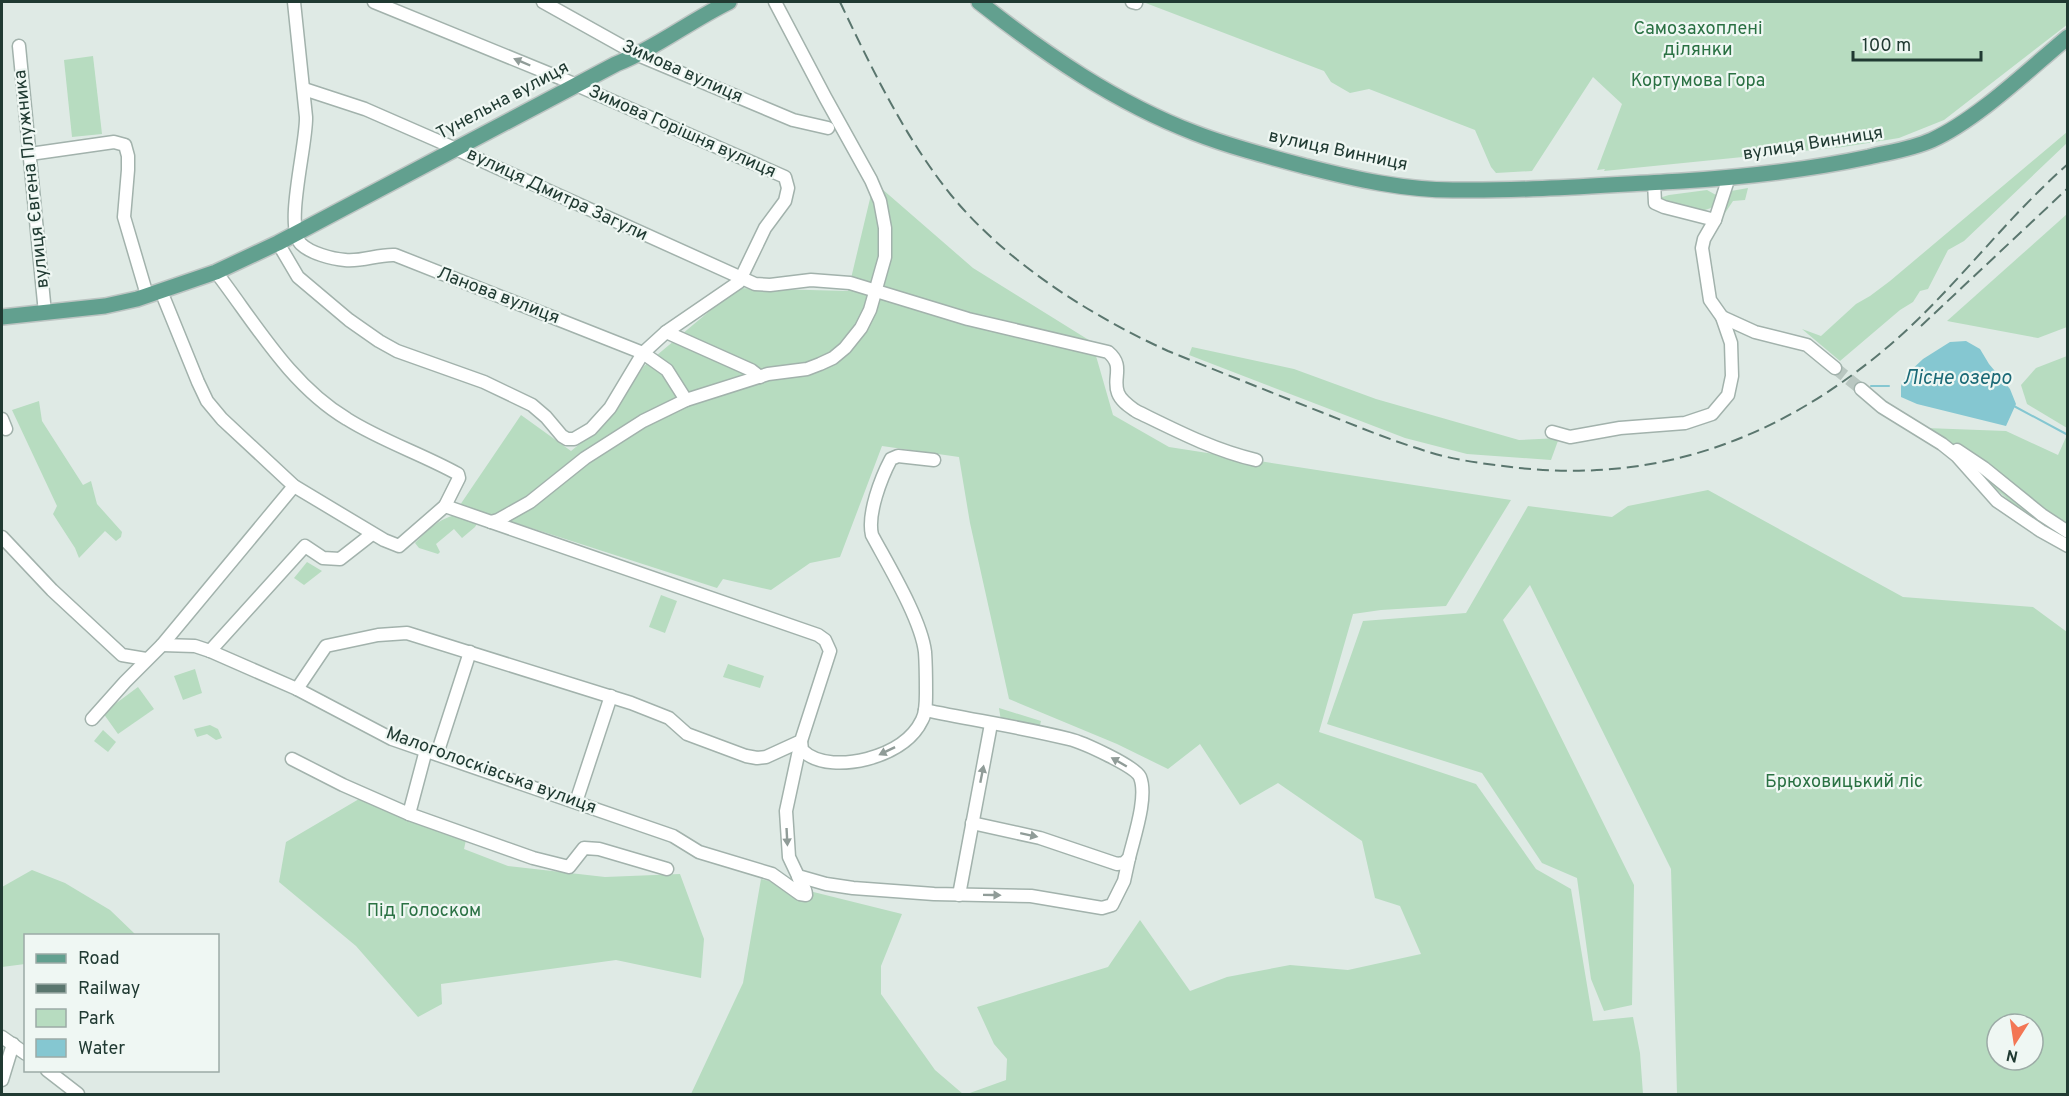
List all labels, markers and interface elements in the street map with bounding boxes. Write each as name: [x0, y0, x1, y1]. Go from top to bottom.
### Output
park label: Самозахоплені ділянки: [1634, 18, 1762, 62]
scale bar: [1853, 24, 1980, 62]
street label: Зимова вулиця: [618, 35, 746, 109]
text: 100 m: [1862, 35, 1911, 58]
street label: Тунельна вулиця: [433, 56, 573, 146]
one-way arrow: [513, 57, 531, 67]
street label: вулиця Євгена Плужника: [9, 69, 55, 289]
park label: Кортумова Гора: [1631, 70, 1765, 93]
street label: Зимова Горішня вулиця: [584, 80, 780, 184]
street label: вулиця Винниця: [1741, 122, 1885, 166]
street label: вулиця Винниця: [1266, 125, 1410, 177]
street label: вулиця Дмитра Загули: [463, 143, 651, 247]
street label: Ланова вулиця: [433, 262, 563, 330]
water label: Лісне озеро: [1903, 366, 2012, 392]
street label: Малоголосківська вулиця: [383, 722, 599, 820]
one-way arrow: [878, 747, 895, 756]
one-way arrow: [1111, 756, 1127, 767]
one-way arrow: [978, 764, 987, 783]
park label: Брюховицький ліс: [1765, 771, 1923, 794]
one-way arrow: [783, 827, 792, 846]
one-way arrow: [1020, 831, 1039, 841]
one-way arrow: [983, 891, 1002, 900]
park label: Під Голоском: [367, 900, 481, 923]
legend: [24, 934, 219, 1072]
text: Road: [78, 948, 120, 971]
text: Railway: [78, 978, 140, 1001]
text: Park: [78, 1008, 115, 1031]
north arrow: [1985, 1012, 2045, 1072]
text: Water: [78, 1038, 125, 1061]
text: N: [2005, 1044, 2020, 1066]

